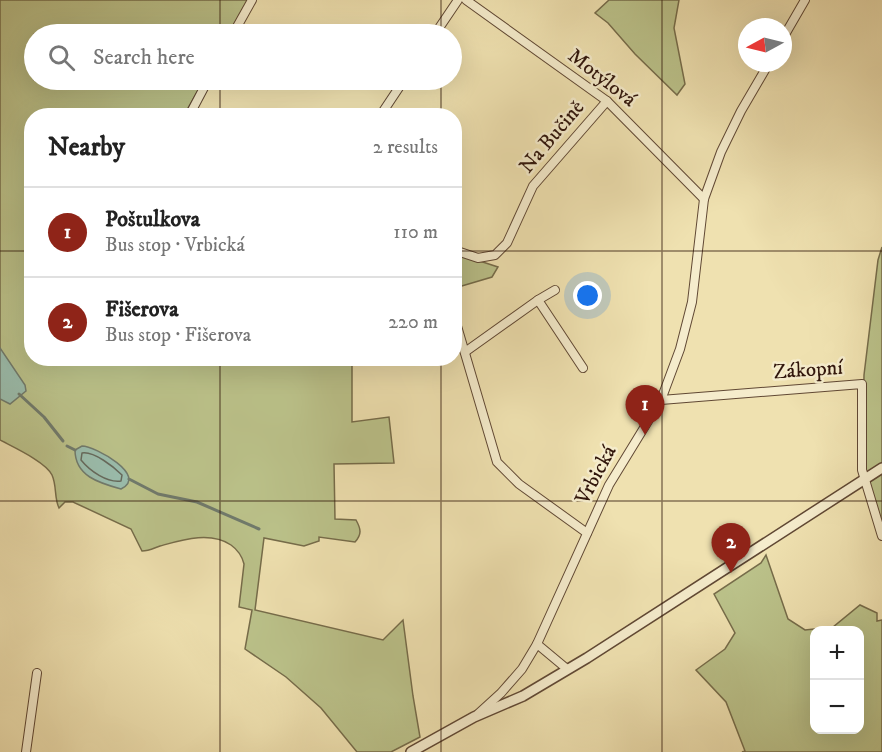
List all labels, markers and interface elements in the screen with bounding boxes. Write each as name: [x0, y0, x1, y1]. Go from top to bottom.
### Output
north arrow: [738, 18, 792, 72]
search box: [24, 24, 462, 90]
icon: search: [45, 41, 78, 74]
street label: Motýlová: [562, 43, 642, 113]
text: Search here: [93, 44, 195, 71]
street label: Na Bučině: [514, 95, 590, 179]
text: Nearby: [48, 131, 125, 164]
text: 2 results: [373, 135, 438, 160]
text: Poštulkova: [105, 206, 200, 233]
text: 1: [64, 220, 71, 245]
text: 110 m: [393, 220, 438, 245]
text: Bus stop · Vrbická: [105, 233, 245, 258]
your location: [573, 281, 602, 310]
text: Fišerova: [105, 296, 179, 323]
text: 2: [63, 310, 72, 335]
text: 220 m: [388, 310, 438, 335]
text: Bus stop · Fišerova: [105, 323, 251, 348]
street label: Zákopní: [772, 354, 845, 385]
pin: 1: [626, 386, 664, 435]
street label: Vrbická: [569, 441, 622, 510]
pin: 2: [712, 524, 750, 573]
map controls: [810, 626, 864, 734]
button: +: [810, 626, 864, 680]
button: −: [810, 680, 864, 734]

